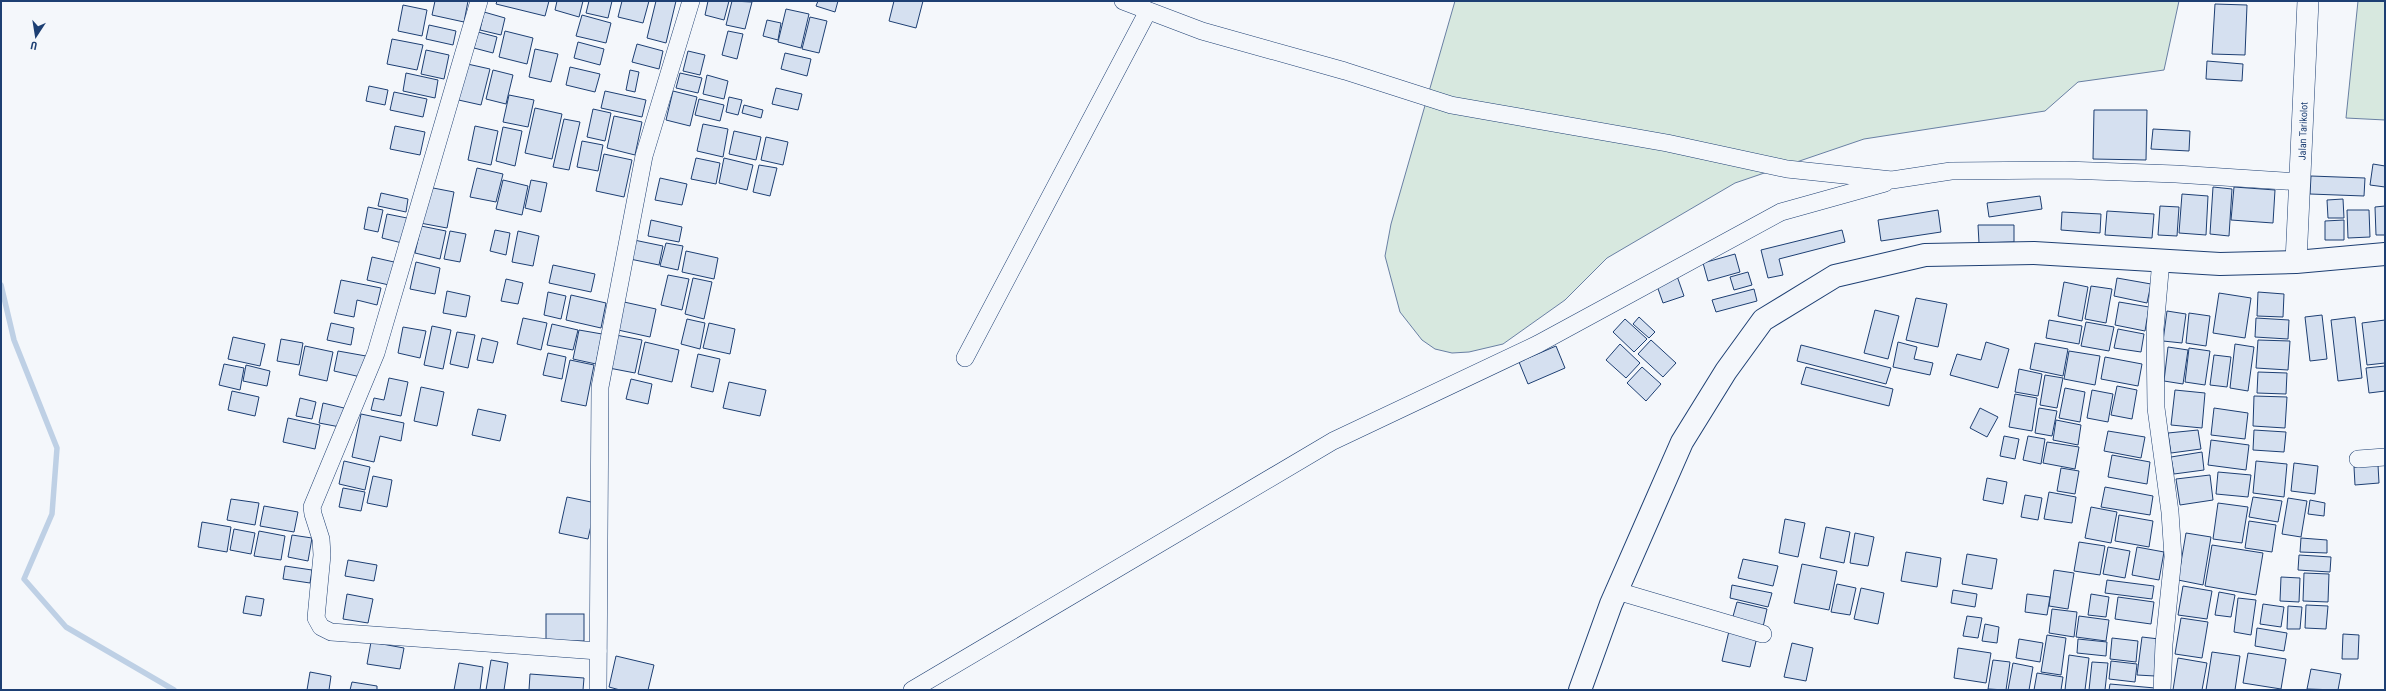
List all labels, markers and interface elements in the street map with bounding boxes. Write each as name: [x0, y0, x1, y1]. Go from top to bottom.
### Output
north arrow: [16, 16, 56, 56]
text: U: [30, 38, 38, 52]
street label: Jalan Tarikolot: [2296, 102, 2310, 160]

